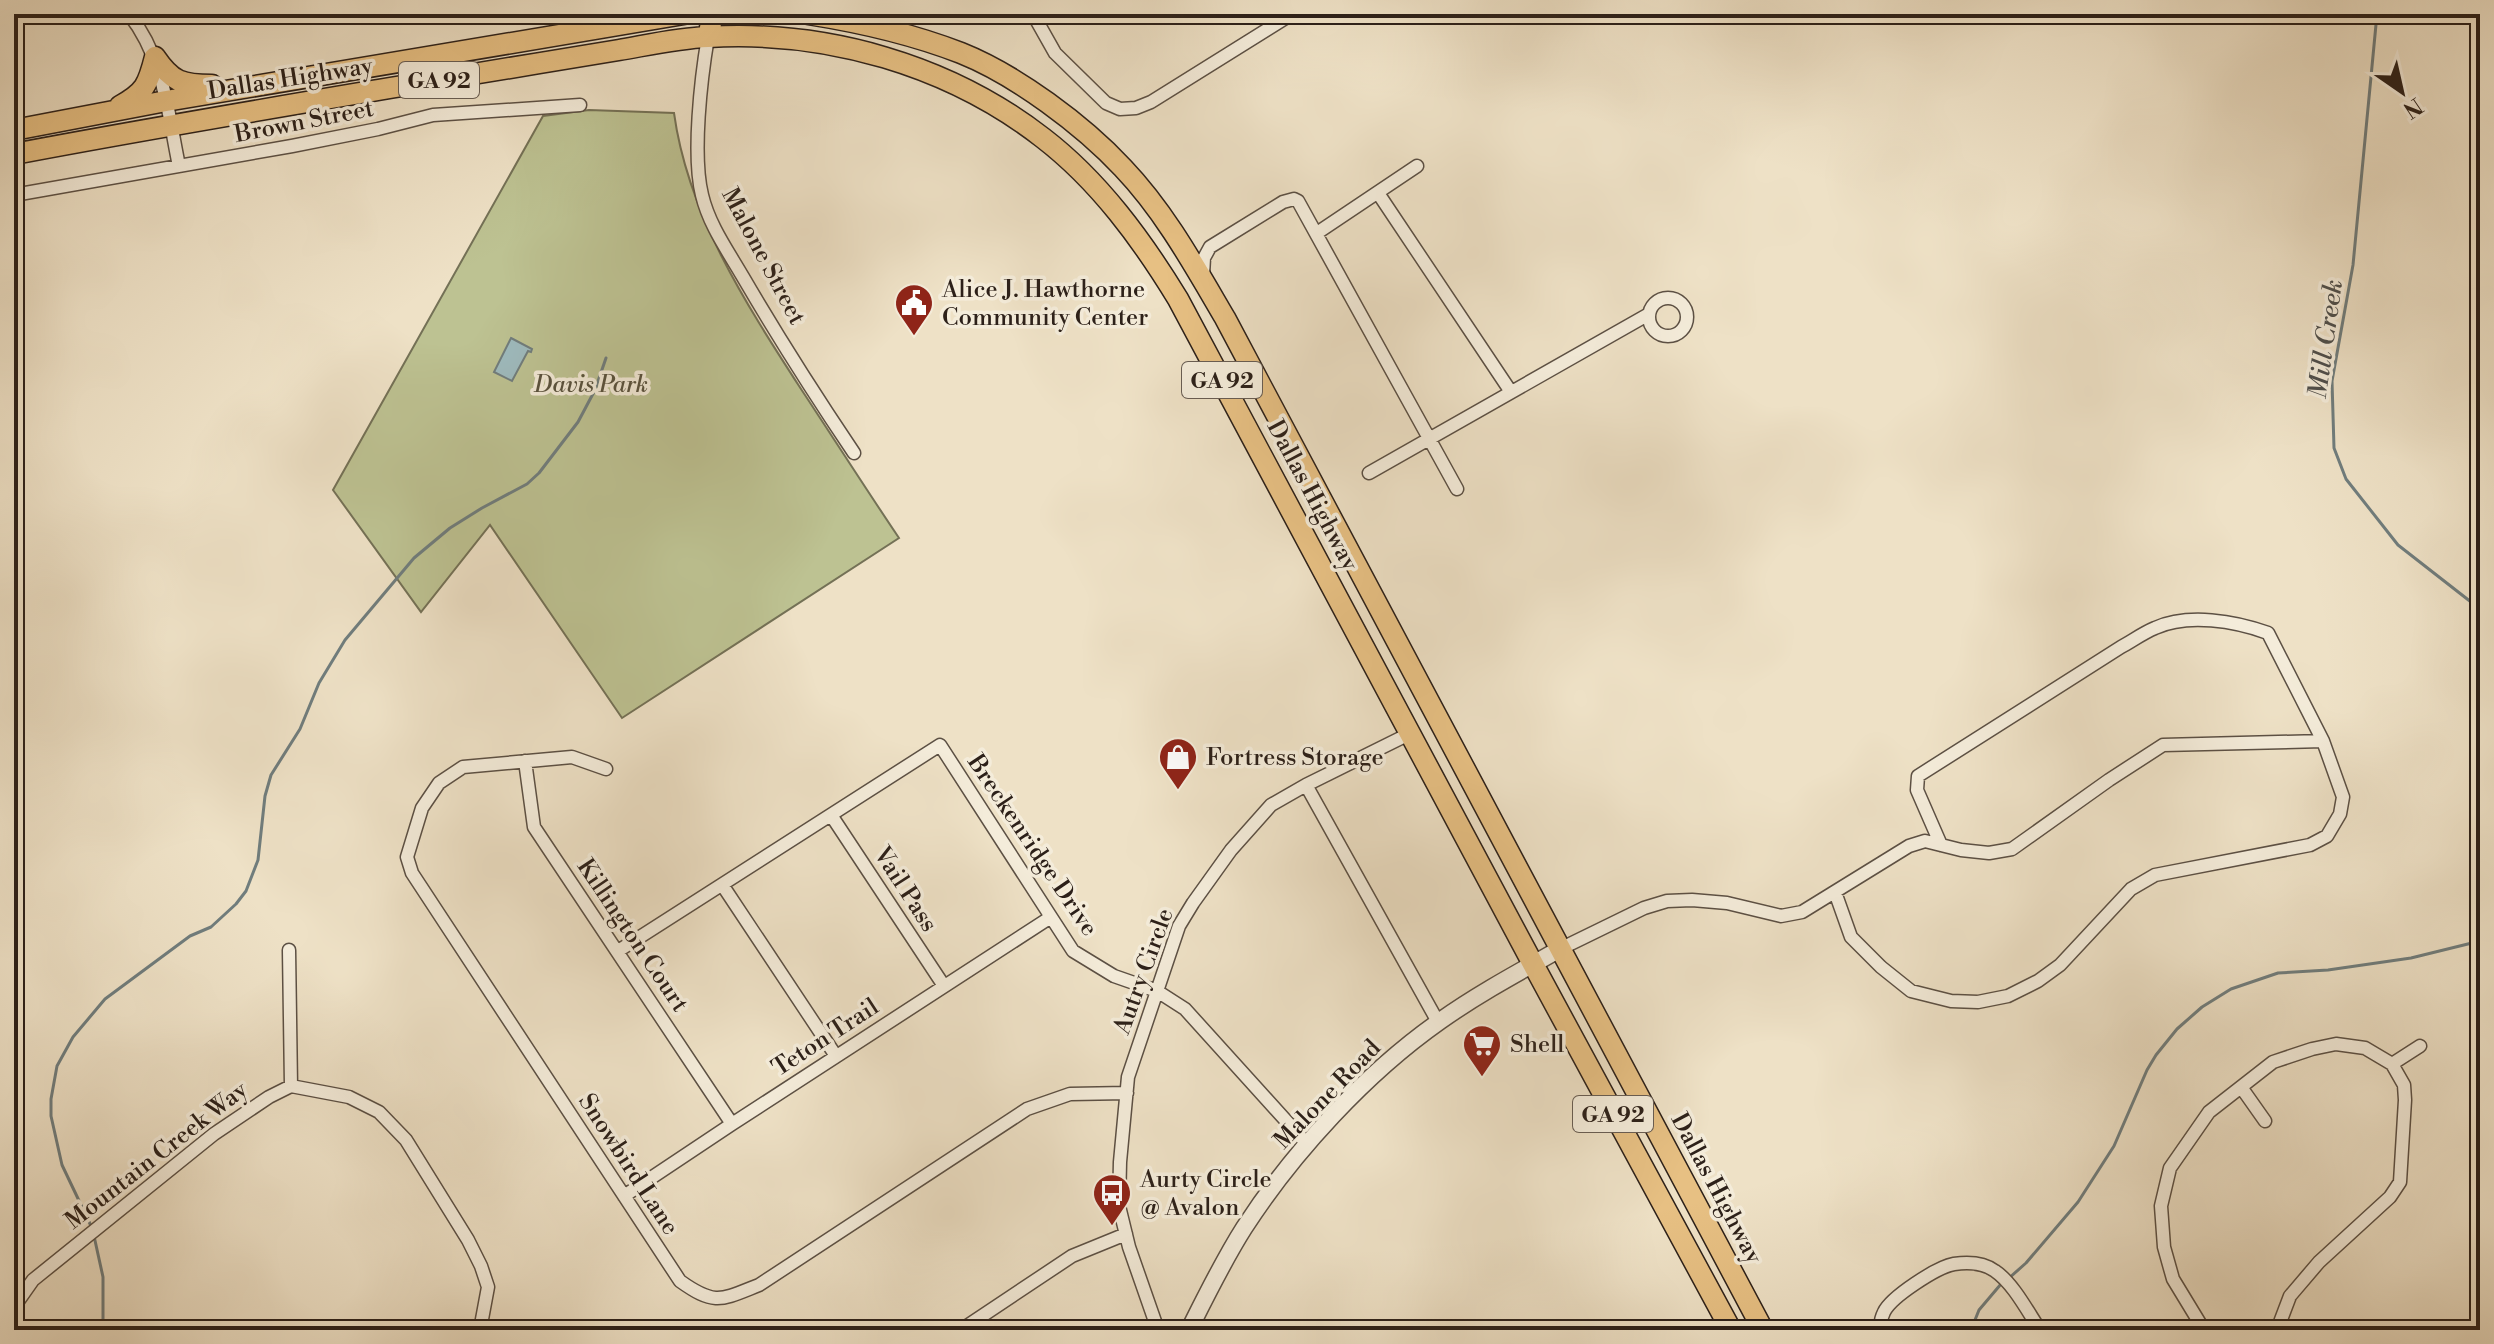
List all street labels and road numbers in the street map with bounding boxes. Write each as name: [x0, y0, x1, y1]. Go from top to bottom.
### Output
street label: Dallas Highway: [206, 51, 375, 107]
road number: GA 92: [399, 62, 479, 98]
street label: Brown Street: [231, 94, 377, 150]
street label: Malone Street: [715, 183, 812, 330]
road number: GA 92: [1182, 362, 1262, 398]
street label: Dallas Highway: [1260, 415, 1365, 576]
street label: Breckenridge Drive: [960, 748, 1104, 942]
street label: Vail Pass: [866, 840, 944, 938]
street label: Killington Court: [570, 853, 695, 1018]
street label: Autry Circle: [1107, 904, 1181, 1039]
street label: Teton Trail: [767, 992, 884, 1083]
street label: Malone Road: [1268, 1033, 1388, 1156]
street label: Mountain Creek Way: [59, 1075, 254, 1236]
street label: Snowbird Lane: [571, 1088, 685, 1241]
road number: GA 92: [1573, 1096, 1653, 1132]
street label: Dallas Highway: [1664, 1108, 1769, 1269]

